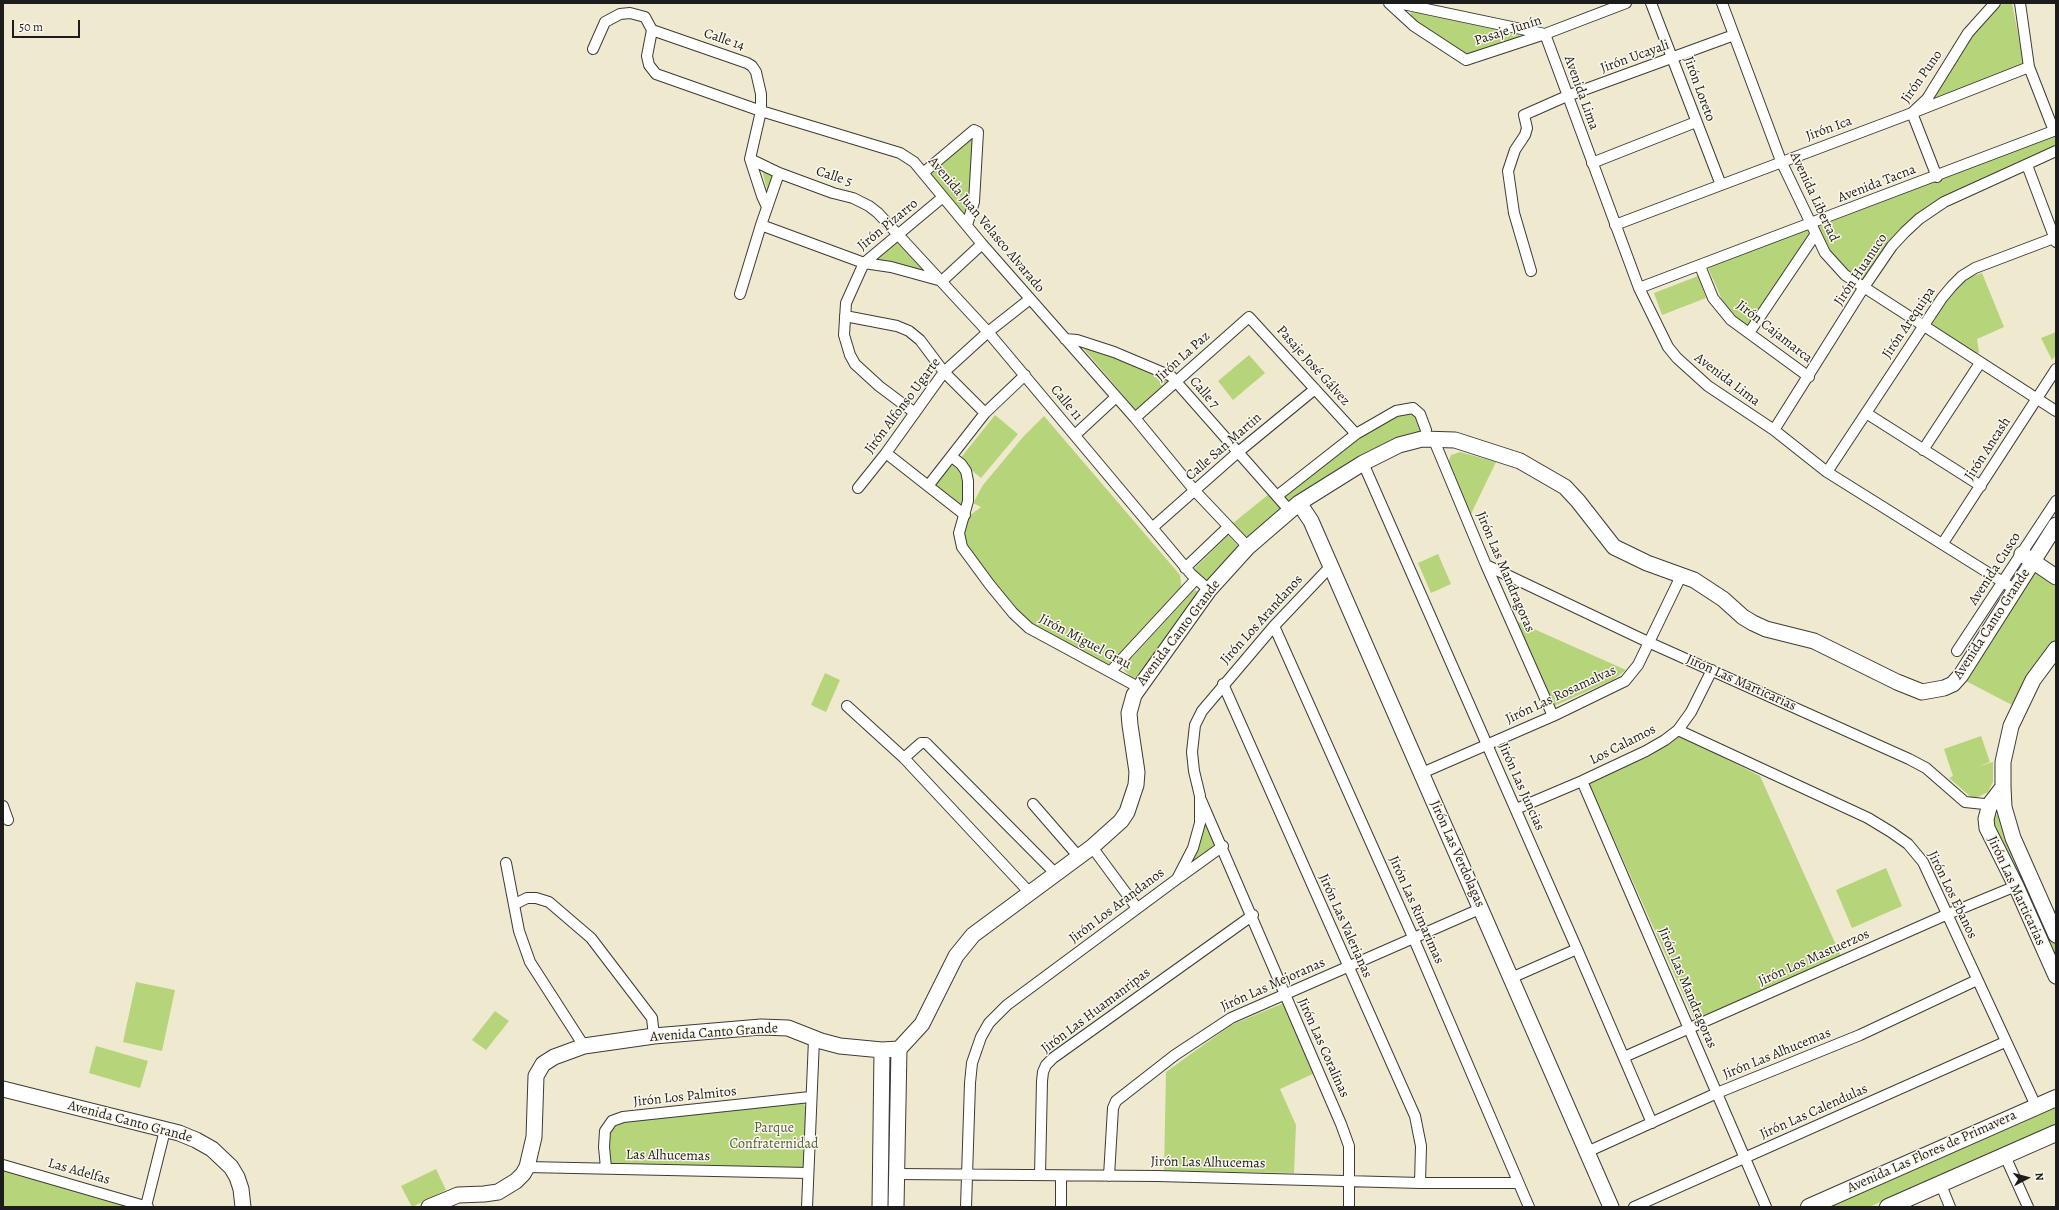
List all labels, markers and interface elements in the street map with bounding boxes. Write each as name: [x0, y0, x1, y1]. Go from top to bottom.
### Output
scale bar: [14, 12, 82, 38]
street label: Pasaje Junín: [1472, 12, 1544, 50]
text: 50 m: [19, 19, 43, 35]
street label: Calle 14: [701, 25, 747, 55]
street label: Jirón Ucayali: [1598, 37, 1672, 77]
street label: Jirón Puno: [1898, 47, 1946, 107]
street label: Avenida Lima: [1560, 54, 1602, 132]
street label: Jirón Loreto: [1679, 54, 1719, 124]
street label: Jirón Ica: [1804, 113, 1854, 145]
street label: Avenida Libertad: [1786, 149, 1842, 245]
street label: Avenida Juan Velasco Alvarado: [924, 154, 1048, 296]
street label: Avenida Tacna: [1836, 161, 1918, 207]
street label: Calle 5: [814, 163, 854, 191]
street label: Jirón Pizarro: [854, 196, 922, 254]
street label: Jirón Huanuco: [1831, 231, 1891, 309]
street label: Jirón Arequipa: [1879, 284, 1939, 362]
street label: Jirón Cajamarca: [1733, 297, 1815, 367]
street label: Pasaje José Gálvez: [1273, 322, 1353, 410]
street label: Jirón La Paz: [1152, 328, 1214, 386]
street label: Avenida Lima: [1691, 350, 1763, 410]
street label: Jirón Alfonso Ugarte: [861, 355, 945, 457]
street label: Calle 7: [1186, 374, 1222, 412]
street label: Calle 11: [1046, 382, 1086, 424]
street label: Calle San Martin: [1183, 409, 1265, 485]
street label: Jirón Ancash: [1961, 414, 2015, 484]
street label: Jirón Las Mandragoras: [1472, 509, 1538, 635]
street label: Avenida Cusco: [1965, 530, 2025, 608]
street label: Avenida Canto Grande: [1950, 566, 2034, 682]
street label: Jirón Los Arandanos: [1217, 572, 1307, 668]
street label: Avenida Canto Grande: [1134, 577, 1224, 689]
street label: Jirón Miguel Grau: [1036, 611, 1134, 673]
street label: Jirón Las Marticarias: [1683, 651, 1799, 715]
street label: Jirón Las Rosamalvas: [1503, 662, 1619, 728]
street label: Los Calamos: [1587, 721, 1659, 769]
street label: Jirón Las Juncias: [1494, 740, 1548, 834]
street label: Jirón Las Verdolagas: [1426, 798, 1488, 910]
street label: Jirón Las Marticarias: [1983, 834, 2049, 948]
street label: Jirón Los Ebanos: [1924, 848, 1980, 942]
street label: Jirón Las Rimarimas: [1385, 853, 1447, 967]
street label: Jirón Los Arandanos: [1066, 865, 1168, 947]
street label: Jirón Las Valerianas: [1315, 871, 1375, 981]
street label: Jirón Las Mandragoras: [1654, 925, 1720, 1051]
street label: Jirón Los Mastuerzos: [1756, 926, 1872, 990]
street label: Jirón Las Mejoranas: [1218, 954, 1328, 1016]
street label: Jirón Las Huamanripas: [1038, 964, 1154, 1058]
street label: Jirón Las Coralinas: [1294, 996, 1352, 1100]
street label: Avenida Canto Grande: [649, 1020, 779, 1046]
street label: Jirón Las Alhucemas: [1721, 1025, 1833, 1083]
street label: Jirón Las Calendulas: [1758, 1081, 1870, 1143]
street label: Jirón Los Palmitos: [633, 1083, 737, 1111]
street label: Avenida Canto Grande: [66, 1097, 194, 1147]
street label: Avenida Las Flores de Primavera: [1845, 1107, 2019, 1197]
park label: Parque Confraternidad: [730, 1121, 818, 1154]
street label: Las Alhucemas: [626, 1147, 710, 1165]
street label: Jirón Las Alhucemas: [1150, 1154, 1266, 1172]
street label: Las Adelfas: [46, 1155, 112, 1189]
north arrow: [2007, 1158, 2047, 1198]
text: N: [2032, 1172, 2047, 1181]

